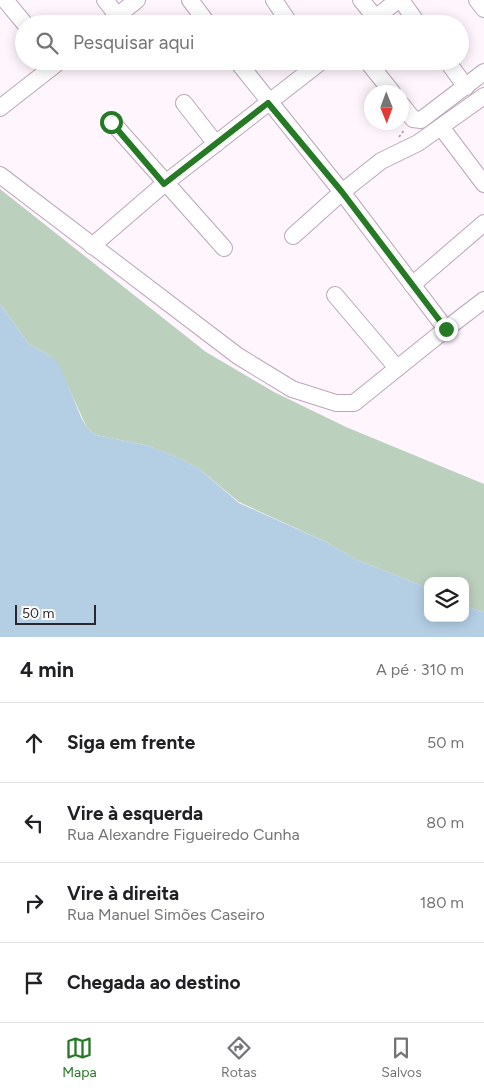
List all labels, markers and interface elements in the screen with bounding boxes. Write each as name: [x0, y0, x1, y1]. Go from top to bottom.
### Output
search box: [15, 15, 469, 70]
icon: search: [33, 29, 61, 57]
text: Pesquisar aqui: [73, 31, 194, 54]
north arrow: [364, 85, 409, 130]
route start: [100, 111, 123, 134]
route end: [435, 318, 458, 341]
map controls: [424, 577, 469, 622]
button: layers: [424, 577, 469, 622]
scale bar: [15, 602, 96, 625]
text: 50 m: [22, 605, 54, 622]
text: 4 min: [20, 657, 74, 682]
text: A pé · 310 m: [376, 660, 464, 679]
icon: ahead: [20, 729, 48, 757]
text: Siga em frente: [67, 731, 195, 754]
text: 50 m: [427, 733, 464, 752]
text: Vire à esquerda: [67, 802, 203, 825]
icon: left: [20, 809, 48, 837]
text: 80 m: [426, 813, 464, 832]
text: Rua Alexandre Figueiredo Cunha: [67, 825, 300, 844]
text: Vire à direita: [67, 882, 179, 905]
icon: right: [20, 889, 48, 917]
text: 180 m: [420, 893, 464, 912]
text: Rua Manuel Simões Caseiro: [67, 905, 265, 924]
icon: arrive: [20, 969, 48, 997]
text: Chegada ao destino: [67, 971, 240, 994]
tab: Mapa: [62, 1034, 97, 1081]
tab: Rotas: [221, 1034, 257, 1081]
tab: Salvos: [381, 1034, 422, 1081]

